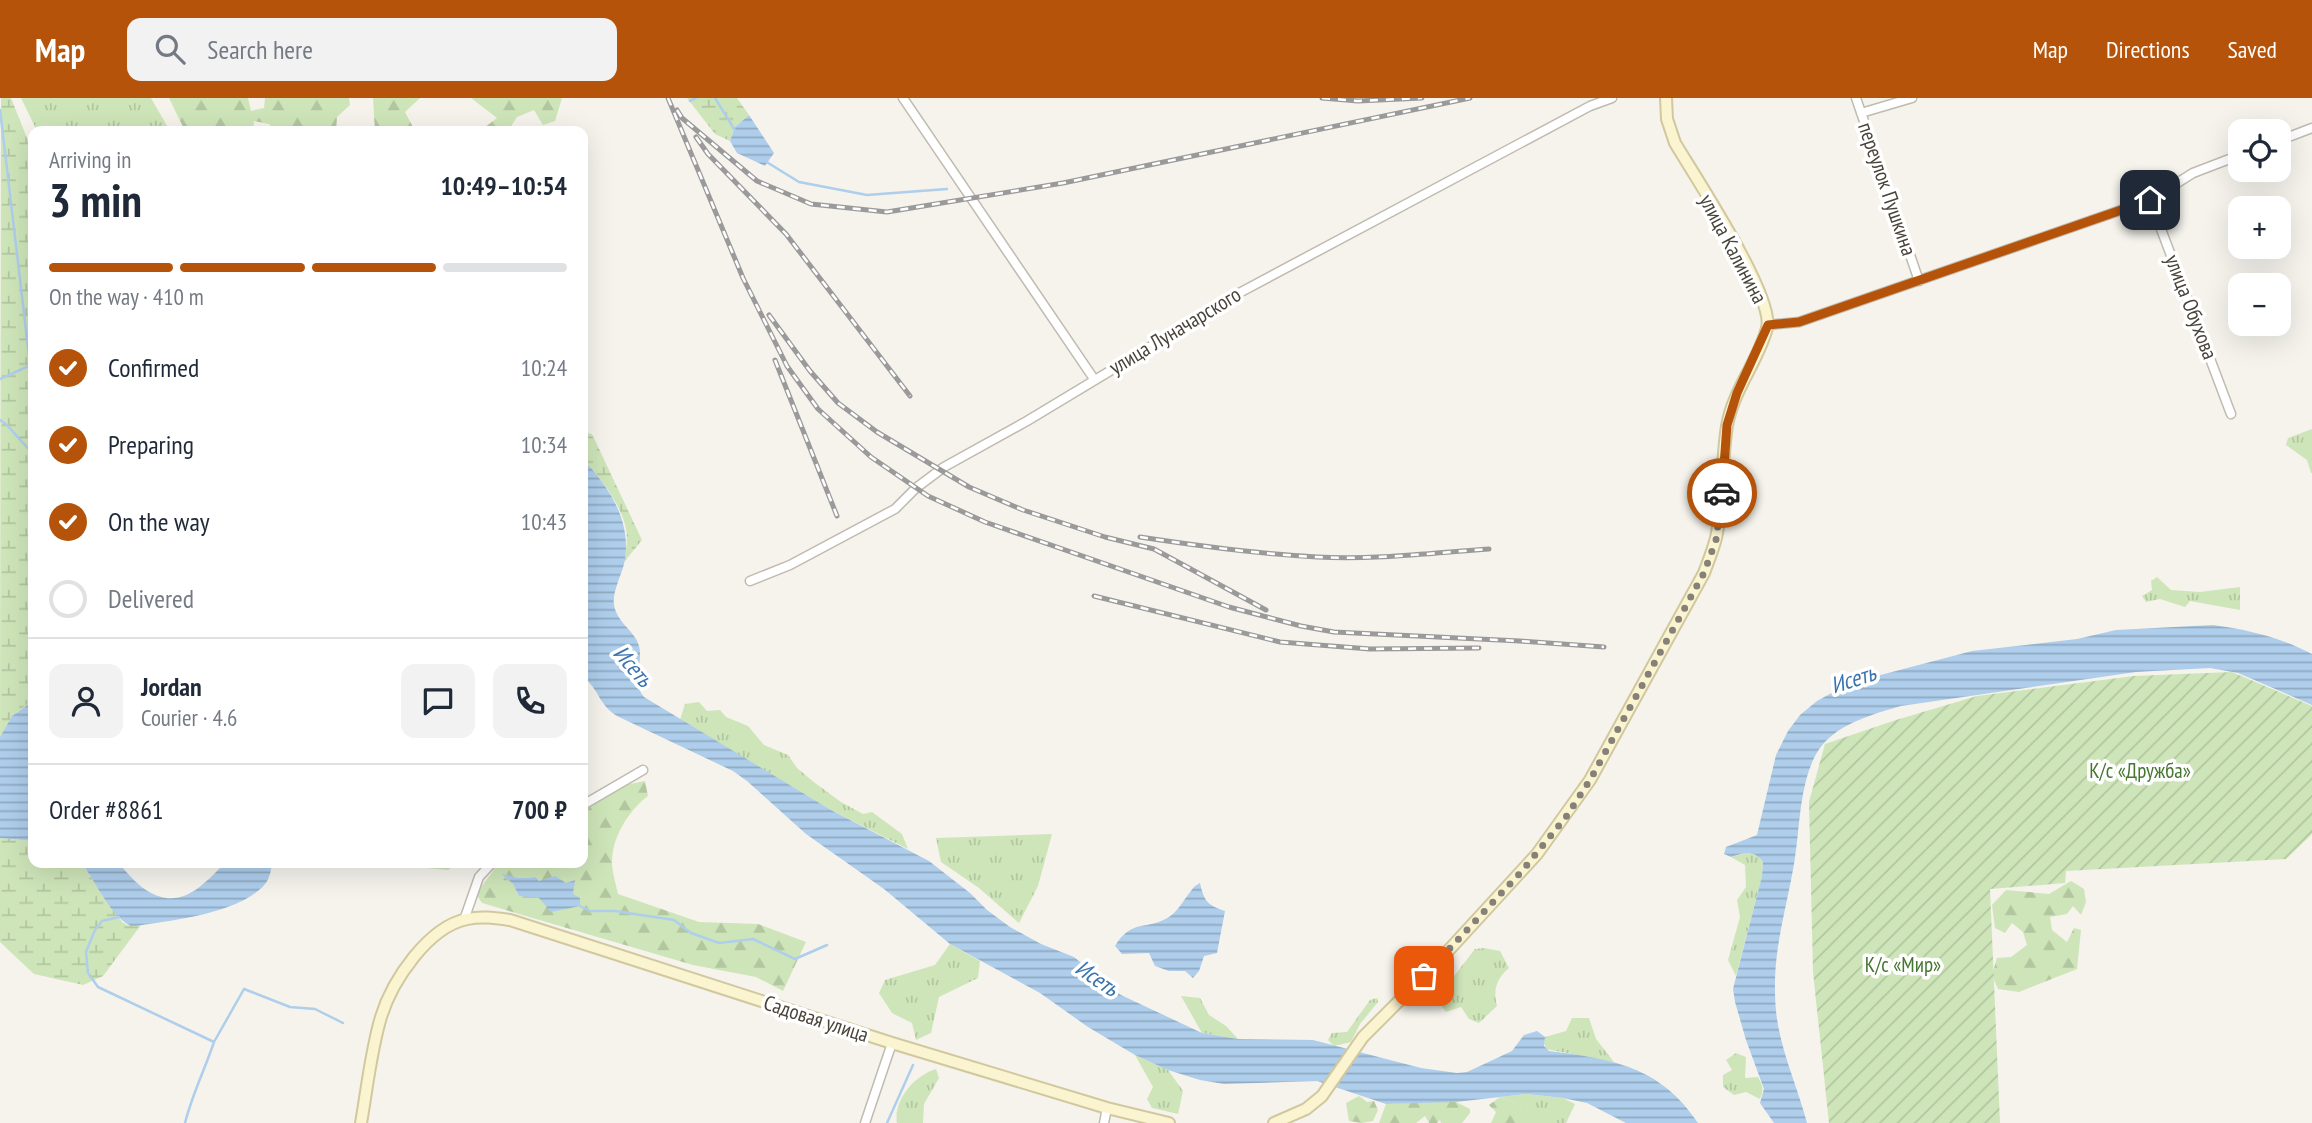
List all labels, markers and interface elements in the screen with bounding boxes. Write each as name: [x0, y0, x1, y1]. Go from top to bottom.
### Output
search box: [127, 18, 617, 81]
text: Map: [35, 28, 85, 71]
icon: search: [151, 30, 189, 68]
text: Search here: [207, 33, 313, 66]
text: Map: [2033, 34, 2068, 65]
text: Directions: [2106, 34, 2190, 65]
text: Saved: [2228, 34, 2277, 65]
street label: переулок Пушкина: [1852, 119, 1923, 259]
map controls: [2228, 119, 2291, 336]
button: locate: [2228, 119, 2291, 182]
text: Arriving in: [49, 145, 131, 174]
text: 10:49–10:54: [440, 169, 567, 202]
text: 3 min: [49, 170, 142, 230]
pin: [2120, 170, 2180, 230]
icon: home: [2131, 181, 2169, 219]
street label: улица Калинина: [1693, 189, 1774, 308]
button: +: [2228, 196, 2291, 259]
street label: улица Обухова: [2159, 251, 2224, 363]
button: −: [2228, 273, 2291, 336]
street label: улица Луначарского: [1104, 281, 1246, 380]
text: On the way · 410 m: [49, 282, 204, 311]
icon: check: [49, 349, 87, 387]
text: Confirmed: [108, 351, 199, 384]
text: 10:24: [521, 353, 567, 382]
icon: check: [49, 426, 87, 464]
text: Preparing: [108, 428, 194, 461]
text: 10:34: [521, 430, 567, 459]
courier: [1687, 458, 1757, 528]
icon: car: [1703, 474, 1741, 512]
icon: check: [49, 503, 87, 541]
text: On the way: [108, 505, 210, 538]
text: 10:43: [521, 507, 567, 536]
text: Delivered: [108, 582, 194, 615]
water label: Исеть: [607, 639, 660, 693]
water label: Исеть: [1827, 657, 1880, 699]
button: person: [49, 664, 123, 738]
button: chat: [401, 664, 475, 738]
button: phone: [493, 664, 567, 738]
text: Jordan: [141, 670, 202, 703]
text: Courier · 4.6: [141, 703, 237, 732]
park label: К/с «Дружба»: [2089, 757, 2191, 784]
text: Order #8861: [49, 793, 164, 826]
text: 700 ₽: [512, 793, 567, 826]
pin: [1394, 946, 1454, 1006]
park label: К/с «Мир»: [1865, 951, 1941, 978]
water label: Исеть: [1070, 953, 1125, 1003]
icon: bag: [1405, 957, 1443, 995]
street label: Садовая улица: [760, 989, 872, 1048]

